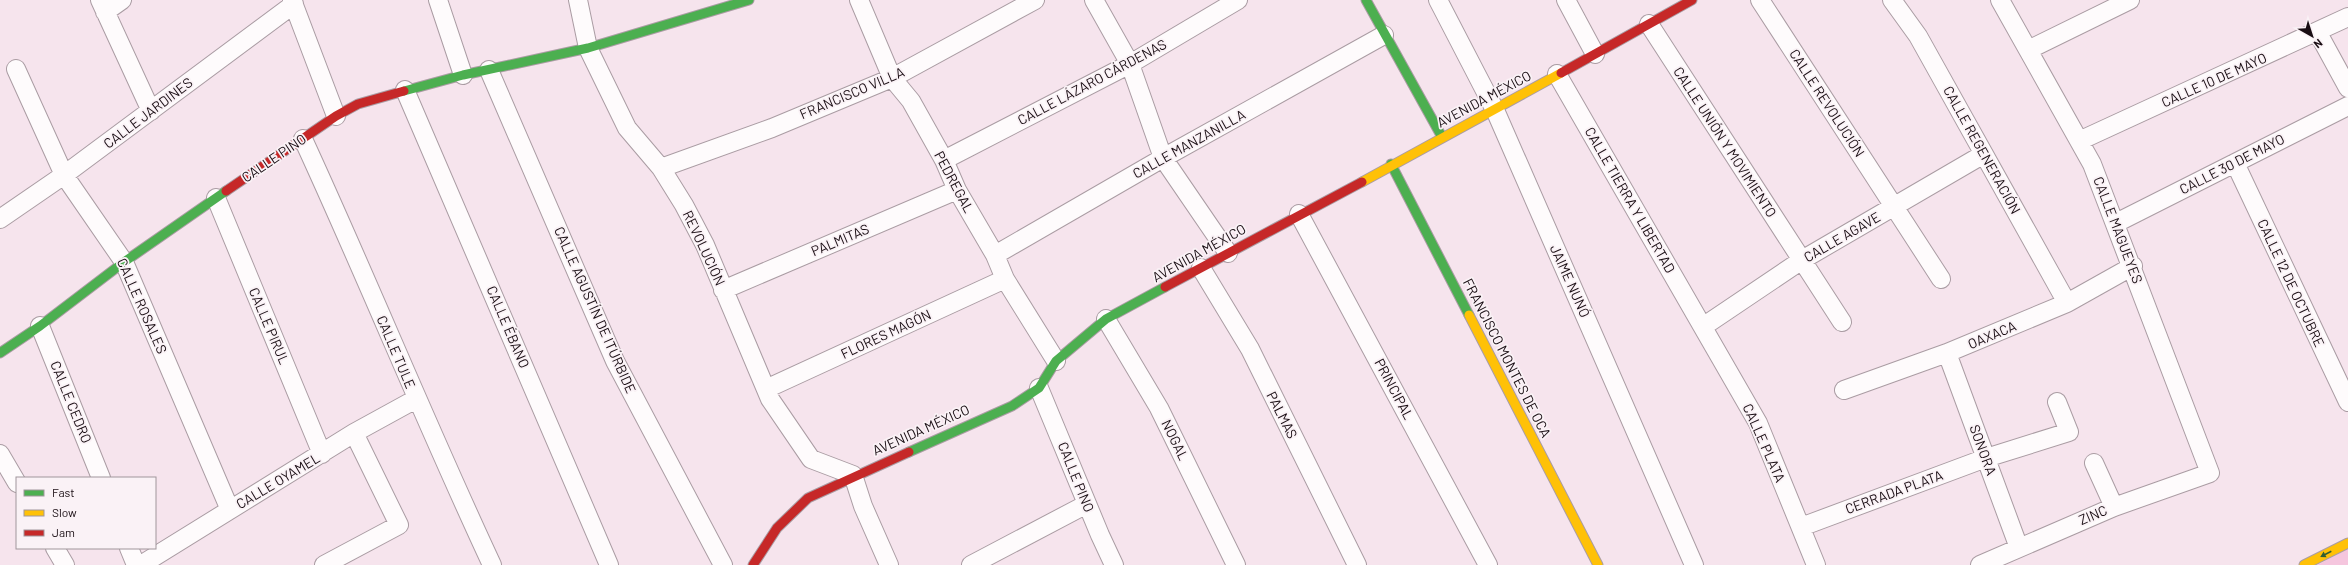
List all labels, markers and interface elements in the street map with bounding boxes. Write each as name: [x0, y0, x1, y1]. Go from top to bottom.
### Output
north arrow: [2292, 16, 2332, 56]
street label: CALLE LÁZARO CÁRDENAS: [1014, 35, 1169, 128]
text: N: [2312, 37, 2326, 52]
street label: CALLE REVOLUCIÓN: [1786, 46, 1869, 160]
street label: CALLE 10 DE MAYO: [2159, 49, 2269, 110]
street label: FRANCISCO VILLA: [797, 63, 907, 122]
street label: CALLE UNIÓN Y MOVIMIENTO: [1670, 63, 1781, 220]
street label: AVENIDA MÉXICO: [1434, 66, 1534, 131]
street label: CALLE JARDINES: [100, 73, 196, 152]
street label: CALLE REGENERACIÓN: [1940, 83, 2025, 217]
street label: CALLE MANZANILLA: [1129, 105, 1249, 182]
street label: CALLE TIERRA Y LIBERTAD: [1582, 124, 1679, 276]
street label: CALLE PINO: [238, 130, 309, 185]
street label: CALLE 30 DE MAYO: [2176, 130, 2287, 197]
street label: PEDREGAL: [931, 148, 978, 216]
street label: CALLE MAGUEYES: [2090, 174, 2147, 286]
street label: REVOLUCIÓN: [680, 207, 729, 288]
street label: CALLE AGAVE: [1801, 208, 1883, 265]
street label: CALLE 12 DE OCTUBRE: [2254, 216, 2329, 349]
street label: PALMITAS: [808, 220, 871, 259]
street label: AVENIDA MÉXICO: [1149, 220, 1249, 285]
street label: CALLE AGUSTÍN DE ITÚRBIDE: [551, 224, 640, 396]
street label: JAIME NUNÓ: [1547, 242, 1594, 320]
street label: CALLE ROSALES: [114, 255, 171, 356]
street label: FRANCISCO MONTES DE OCA: [1460, 275, 1555, 441]
street label: CALLE ÉBANO: [483, 283, 533, 371]
street label: CALLE PIRUL: [246, 285, 293, 367]
street label: FLORES MAGÓN: [838, 305, 934, 362]
street label: CALLE TULE: [373, 313, 419, 391]
street label: OAXACA: [1965, 317, 2019, 352]
street label: PRINCIPAL: [1371, 355, 1418, 422]
street label: CALLE CEDRO: [47, 358, 96, 445]
street label: PALMAS: [1263, 388, 1302, 441]
street label: AVENIDA MÉXICO: [870, 401, 972, 459]
street label: CALLE PLATA: [1740, 401, 1790, 485]
street label: NOGAL: [1158, 417, 1193, 463]
street label: SONORA: [1966, 422, 2001, 478]
street label: CALLE PINO: [1055, 439, 1098, 514]
street label: CALLE OYAMEL: [233, 449, 323, 512]
street label: CERRADA PLATA: [1843, 466, 1946, 517]
legend: [16, 477, 156, 549]
text: Fast: [52, 485, 75, 499]
street label: ZINC: [2076, 501, 2110, 528]
text: Slow: [52, 505, 77, 519]
text: Jam: [52, 525, 75, 539]
one-way arrow: [2320, 551, 2332, 557]

